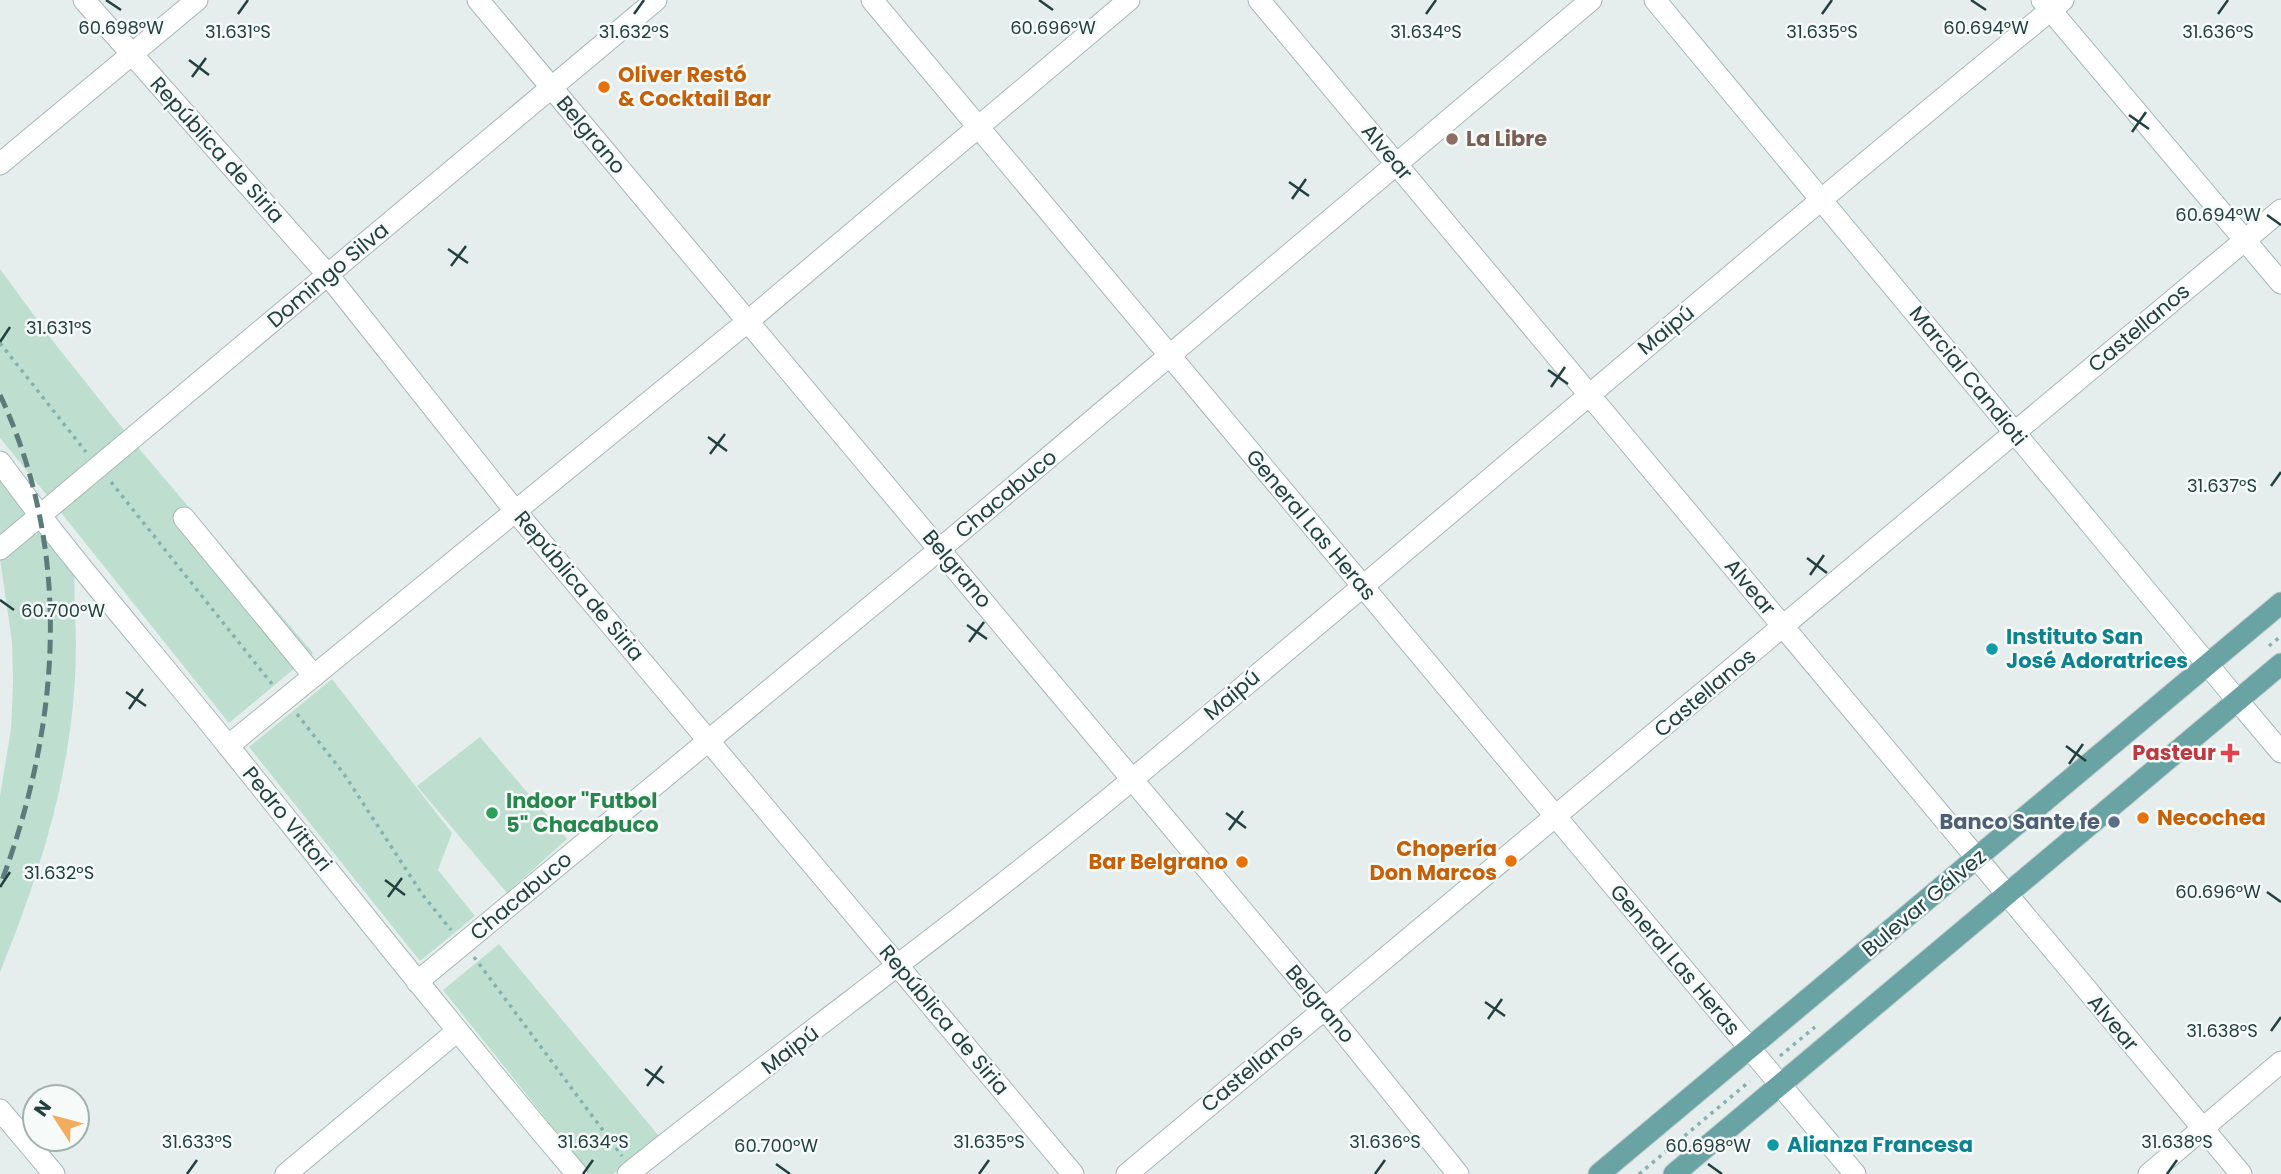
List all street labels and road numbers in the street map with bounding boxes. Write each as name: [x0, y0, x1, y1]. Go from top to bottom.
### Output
street label: República de Siria: [144, 70, 291, 229]
street label: Belgrano: [550, 89, 633, 180]
street label: Alvear: [1355, 117, 1420, 186]
street label: Domingo Silva: [261, 215, 395, 334]
street label: Castellanos: [2082, 277, 2196, 379]
street label: Maipú: [1631, 298, 1700, 361]
street label: Marcial Candioti: [1903, 300, 2034, 452]
street label: Chacabuco: [949, 442, 1063, 545]
street label: General Las Heras: [1240, 443, 1383, 606]
street label: República de Siria: [508, 504, 651, 667]
street label: Belgrano: [916, 523, 999, 614]
street label: Alvear: [1718, 552, 1783, 621]
street label: Castellanos: [1648, 642, 1762, 744]
street label: Maipú: [1197, 663, 1266, 727]
street label: Pedro Vittori: [236, 760, 339, 877]
street label: Bulevar Gálvez: [1855, 842, 1992, 963]
street label: Chacabuco: [464, 844, 578, 947]
street label: General Las Heras: [1604, 878, 1747, 1041]
street label: República de Siria: [873, 938, 1016, 1101]
street label: Belgrano: [1279, 958, 1362, 1049]
street label: Alvear: [2081, 988, 2146, 1057]
street label: Castellanos: [1195, 1017, 1309, 1119]
street label: Maipú: [755, 1018, 824, 1081]

